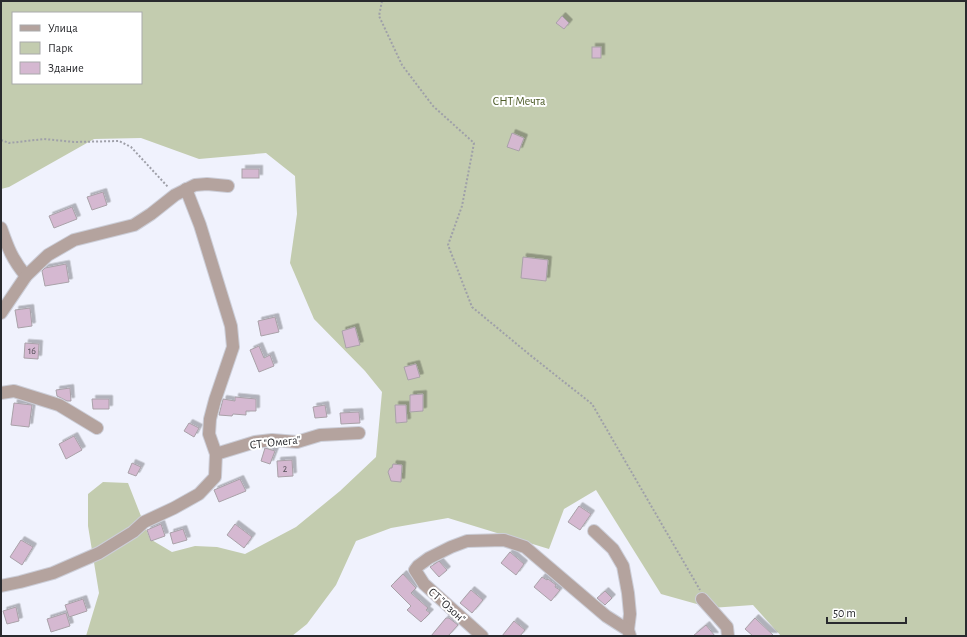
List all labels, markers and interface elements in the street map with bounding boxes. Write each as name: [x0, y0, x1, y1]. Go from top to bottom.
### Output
legend: [12, 12, 142, 84]
text: Улица: [48, 22, 78, 34]
text: Парк: [48, 42, 73, 54]
text: Здание: [48, 62, 84, 74]
park label: СНТ Мечта: [492, 95, 546, 107]
house number: 16: [28, 346, 36, 356]
street label: СТ "Омега": [249, 433, 301, 451]
house number: 2: [283, 464, 288, 474]
street label: СТ "Озон": [426, 585, 468, 625]
scale bar: [827, 599, 906, 625]
text: 50 m: [833, 607, 856, 619]

